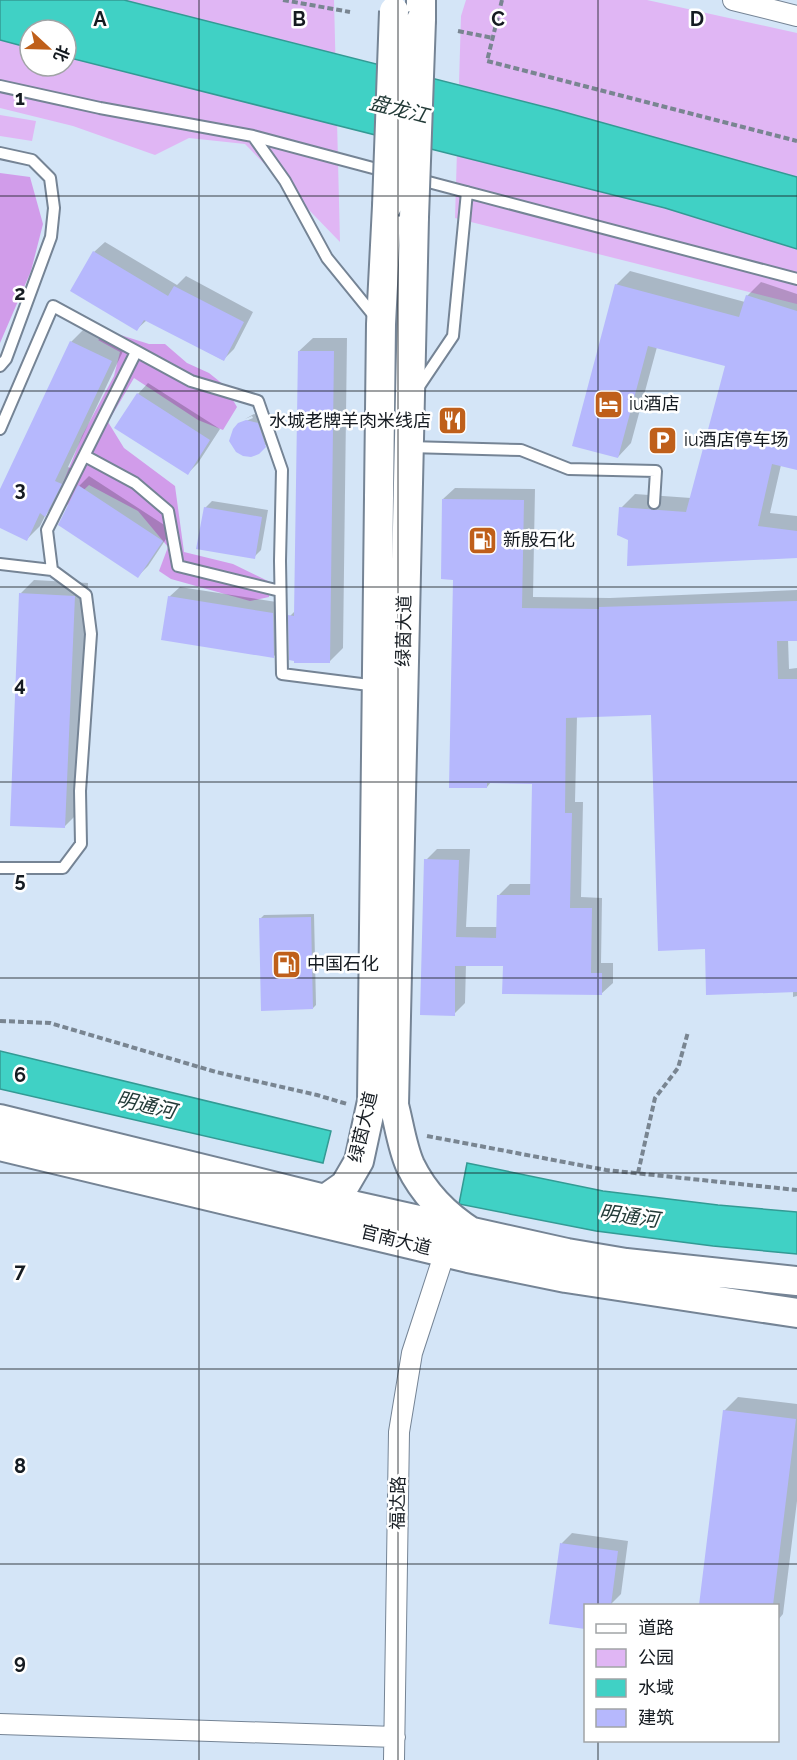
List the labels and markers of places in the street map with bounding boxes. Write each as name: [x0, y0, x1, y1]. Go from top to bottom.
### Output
hotel icon: iu酒店: [592, 388, 624, 420]
place label: iu酒店: [629, 393, 680, 414]
restaurant icon: 水城老牌羊肉米线店: [436, 405, 468, 437]
place label: 水城老牌羊肉米线店: [269, 410, 431, 431]
parking icon: iu酒店停车场: [647, 424, 679, 456]
place label: iu酒店停车场: [684, 429, 789, 450]
fuel station icon: 新殷石化: [466, 524, 498, 556]
place label: 新殷石化: [503, 529, 575, 550]
fuel station icon: 中国石化: [270, 948, 302, 980]
place label: 中国石化: [307, 953, 379, 974]

